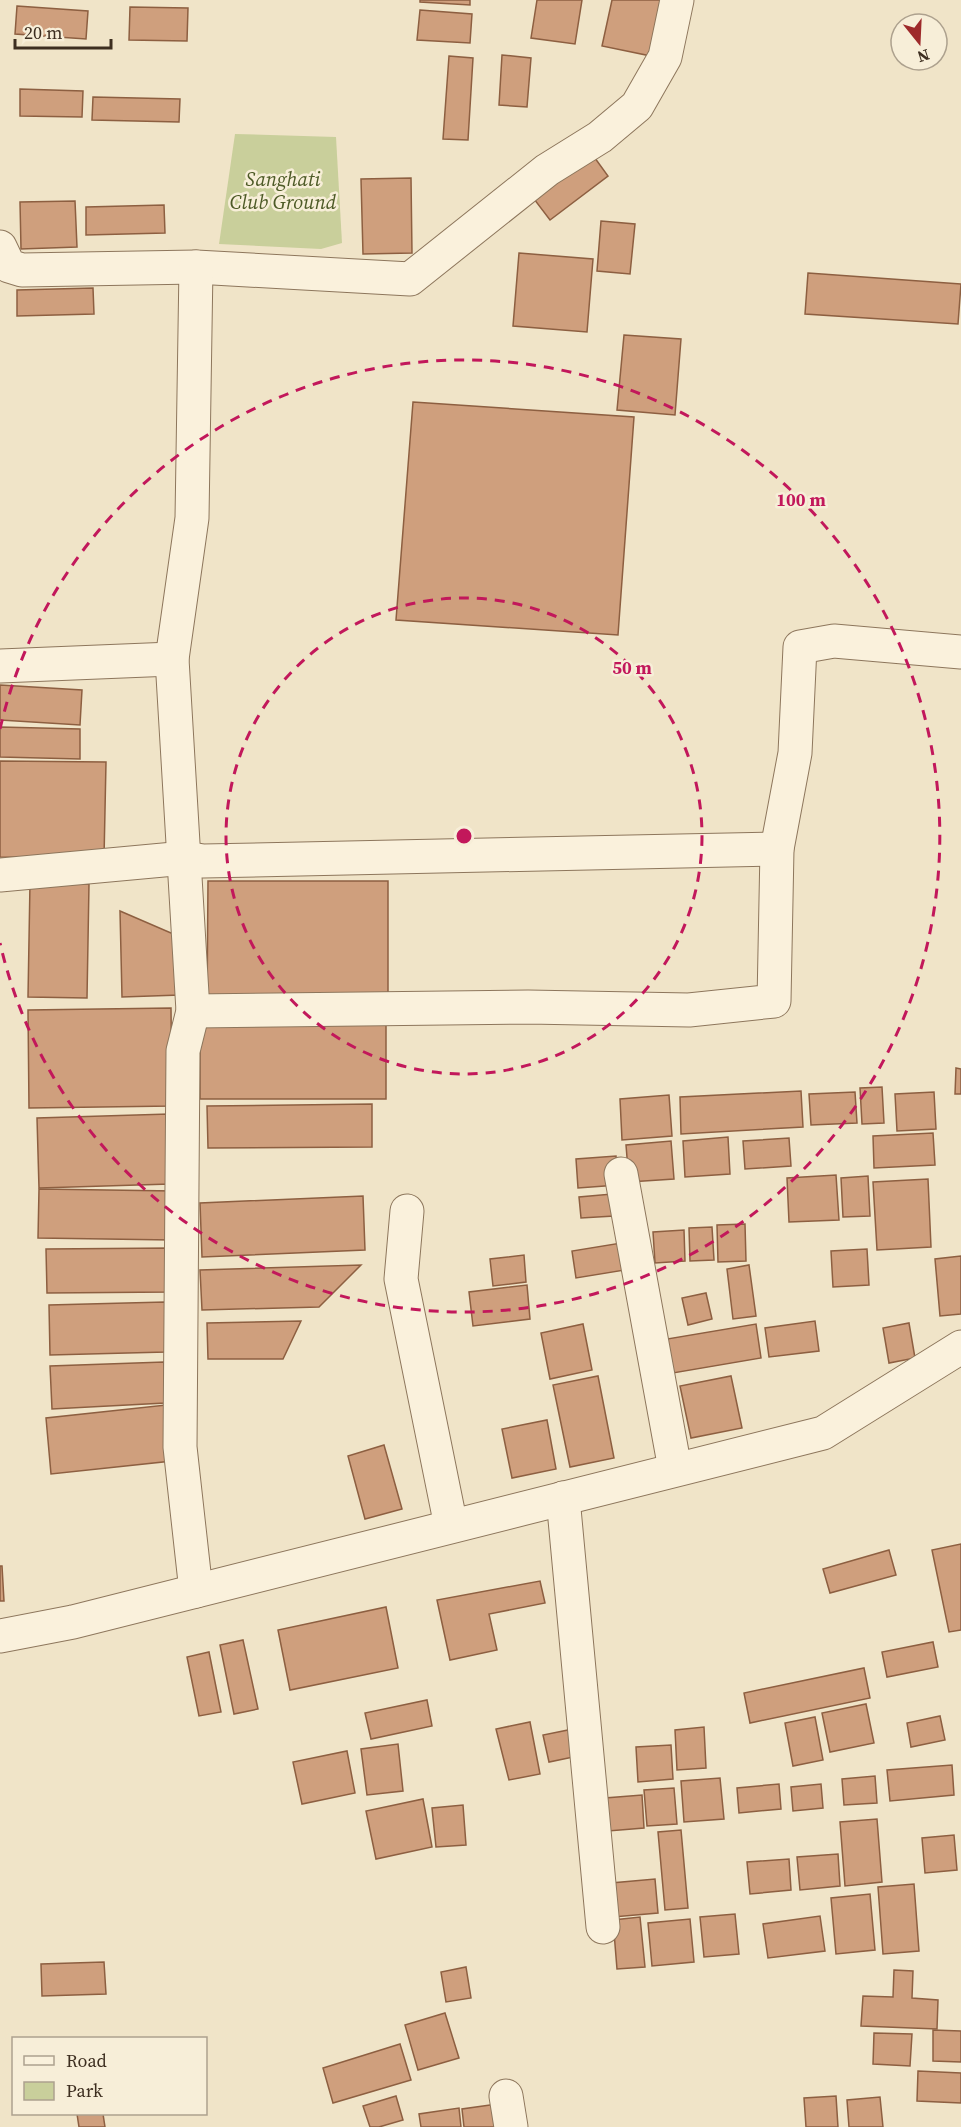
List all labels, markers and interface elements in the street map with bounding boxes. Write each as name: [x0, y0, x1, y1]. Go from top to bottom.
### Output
scale bar: [15, 12, 111, 50]
north arrow: [889, 12, 949, 72]
text: 20 m: [24, 20, 62, 45]
text: N: [914, 44, 933, 69]
park label: Sanghati Club Ground: [230, 165, 337, 216]
text: 100 m: [776, 487, 826, 512]
text: 50 m: [612, 655, 652, 680]
centre of rings: [454, 826, 474, 846]
legend: [12, 2037, 207, 2115]
text: Road: [66, 2048, 107, 2073]
text: Park: [66, 2078, 103, 2103]

